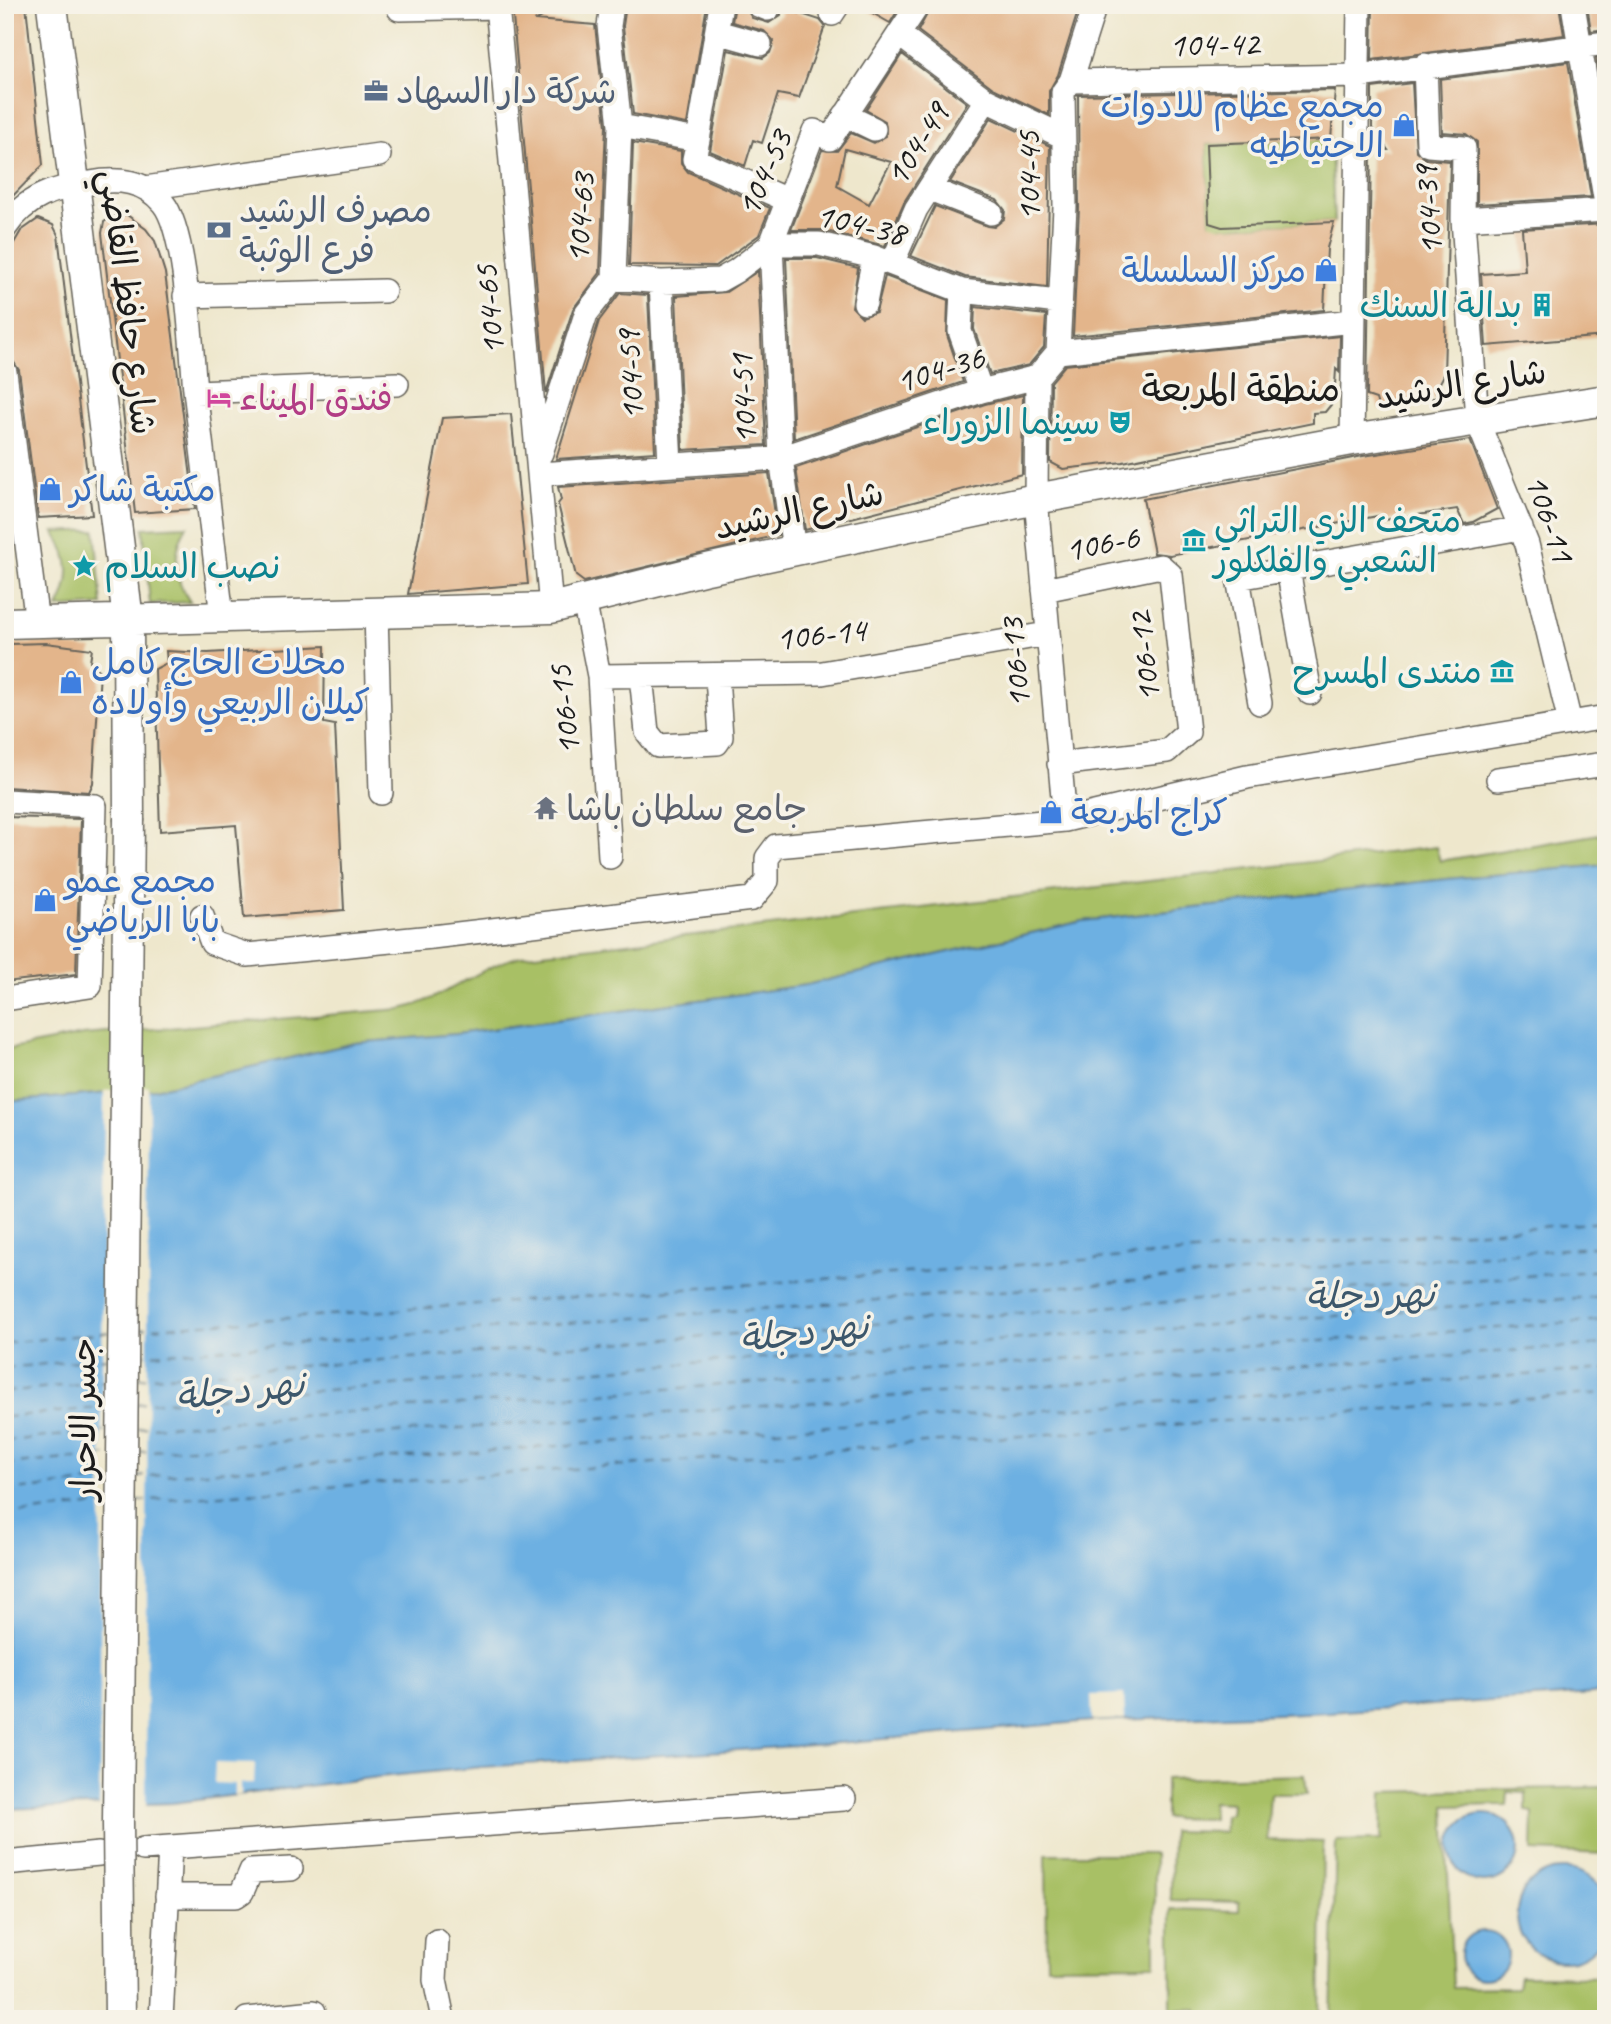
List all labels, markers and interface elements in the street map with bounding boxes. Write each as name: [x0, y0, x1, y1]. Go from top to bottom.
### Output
street label: 104-42: [1169, 21, 1263, 67]
place label: شركة دار السهاد: [396, 69, 617, 114]
office icon: شركة دار السهاد: [362, 77, 390, 105]
place label: مجمع عظام للادوات الاحتياطيه: [1101, 83, 1384, 168]
street label: 104-49: [874, 91, 962, 194]
shop icon: مجمع عظام للادوات الاحتياطيه: [1390, 111, 1418, 139]
street label: 104-53: [725, 121, 804, 223]
street label: 104-45: [1006, 129, 1051, 221]
street label: 104-39: [1402, 160, 1454, 257]
street label: شارع حافظ القاضي: [81, 167, 167, 438]
street label: 104-63: [554, 169, 606, 265]
place label: مصرف الرشيد فرع الوثبة: [239, 188, 432, 274]
street label: 104-38: [812, 192, 913, 257]
bank icon: مصرف الرشيد فرع الوثبة: [205, 216, 233, 244]
place label: مركز السلسلة: [1121, 248, 1306, 293]
shop icon: مركز السلسلة: [1312, 256, 1340, 284]
street label: 104-65: [462, 261, 515, 357]
place label: بدالة السنك: [1360, 283, 1522, 328]
building icon: بدالة السنك: [1528, 291, 1556, 319]
street label: 104-59: [605, 326, 655, 421]
street label: 104-36: [890, 334, 991, 404]
street label: شارع الرشيد: [1373, 348, 1550, 422]
street label: 104-51: [718, 351, 768, 445]
district label: منطقة المربعة: [1142, 365, 1340, 412]
place label: فندق الميناء: [239, 376, 393, 421]
hotel icon: فندق الميناء: [205, 384, 233, 412]
place label: سينما الزوراء: [922, 400, 1100, 445]
theatre icon: سينما الزوراء: [1106, 408, 1134, 436]
place label: مكتبة شاكر: [67, 467, 216, 512]
street label: 106-11: [1514, 468, 1587, 570]
street label: شارع الرشيد: [710, 470, 888, 552]
shop icon: مكتبة شاكر: [36, 475, 64, 503]
place label: متحف الزي التراثي الشعبي والفلكلور: [1211, 498, 1461, 591]
street label: 106-6: [1061, 514, 1144, 572]
museum icon: متحف الزي التراثي الشعبي والفلكلور: [1180, 526, 1208, 554]
place label: نصب السلام: [104, 544, 280, 593]
place icon: نصب السلام: [70, 552, 98, 580]
street label: 106-14: [774, 607, 871, 661]
street label: 106-12: [1117, 607, 1171, 704]
street label: 106-13: [988, 614, 1041, 710]
place label: محلات الحاج كامل كيلان الربيعي وأولاده: [91, 640, 370, 733]
place label: منتدى المسرح: [1292, 649, 1482, 695]
museum icon: منتدى المسرح: [1488, 657, 1516, 685]
street label: 106-15: [537, 661, 591, 757]
shop icon: محلات الحاج كامل كيلان الربيعي وأولاده: [57, 668, 85, 696]
place label: جامع سلطان باشا: [566, 786, 807, 833]
place label: كراج المربعة: [1071, 790, 1228, 836]
temple icon: جامع سلطان باشا: [532, 794, 560, 822]
shop icon: كراج المربعة: [1037, 798, 1065, 826]
place label: مجمع عمو بابا الرياضي: [62, 858, 220, 951]
shop icon: مجمع عمو بابا الرياضي: [31, 886, 59, 914]
water label: نهر دجلة: [1305, 1270, 1438, 1320]
water label: نهر دجلة: [737, 1302, 874, 1362]
street label: جسر الاحرار: [61, 1338, 106, 1504]
water label: نهر دجلة: [173, 1360, 310, 1420]

